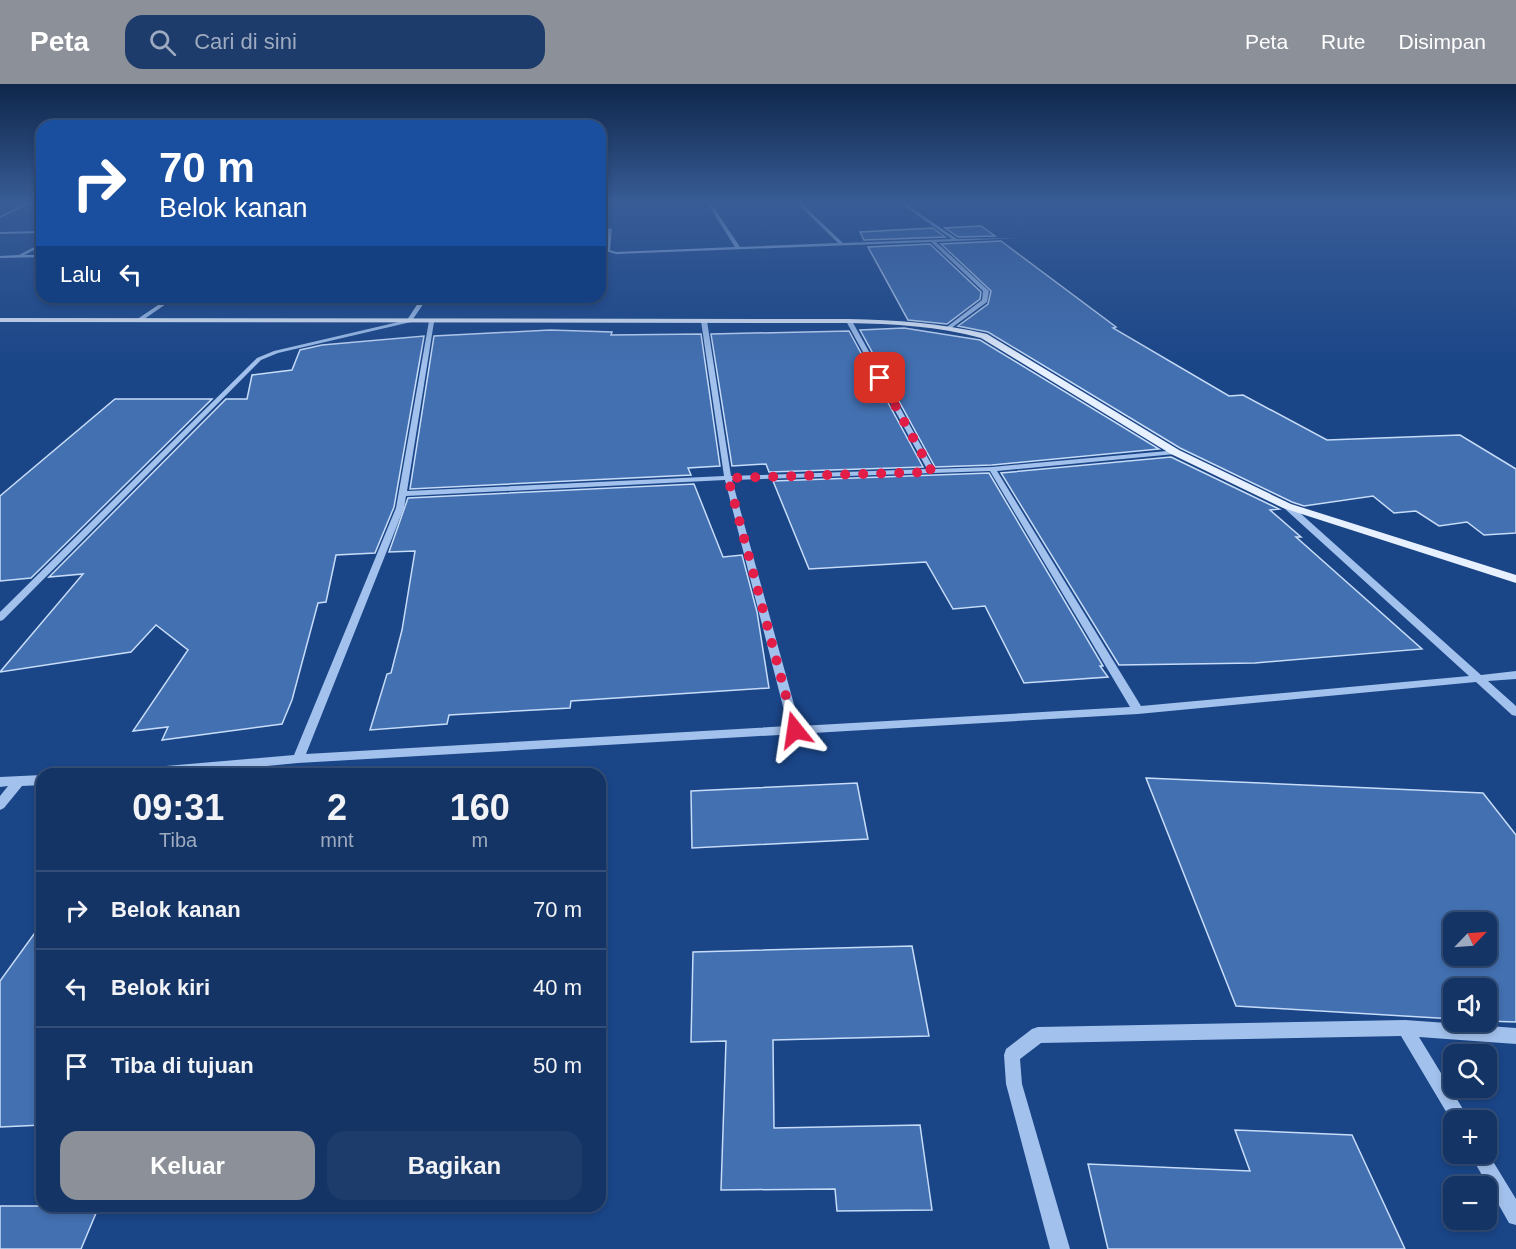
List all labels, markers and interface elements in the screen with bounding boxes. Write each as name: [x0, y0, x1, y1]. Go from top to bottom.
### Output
search box: [125, 15, 545, 69]
text: Peta: [30, 26, 89, 57]
icon: search: [146, 26, 179, 59]
text: Cari di sini: [194, 29, 297, 54]
text: Peta: [1245, 30, 1288, 53]
text: Rute: [1321, 30, 1365, 53]
text: Disimpan: [1398, 30, 1486, 53]
icon: right: [60, 144, 138, 222]
text: 70 m: [159, 144, 255, 191]
text: Belok kanan: [159, 193, 308, 223]
icon: left: [114, 258, 147, 291]
text: Lalu: [60, 262, 102, 287]
pin: [854, 352, 905, 403]
icon: arrive: [863, 361, 896, 394]
position arrow: [763, 698, 827, 762]
text: 09:31: [132, 787, 224, 828]
text: 2: [327, 787, 347, 828]
text: 160: [450, 787, 510, 828]
text: Tiba: [159, 829, 197, 851]
text: mnt: [320, 829, 354, 851]
text: m: [472, 829, 488, 851]
icon: right: [60, 894, 93, 927]
text: Belok kanan: [111, 897, 241, 922]
text: 70 m: [533, 897, 582, 922]
north arrow: [1443, 912, 1497, 966]
map controls: [1443, 912, 1497, 1230]
icon: left: [60, 972, 93, 1005]
text: Belok kiri: [111, 975, 210, 1000]
text: 40 m: [533, 975, 582, 1000]
button: sound: [1443, 978, 1497, 1032]
button: search: [1443, 1044, 1497, 1098]
icon: arrive: [60, 1050, 93, 1083]
text: Tiba di tujuan: [111, 1053, 254, 1078]
text: 50 m: [533, 1053, 582, 1078]
button: +: [1443, 1110, 1497, 1164]
button: Keluar: [60, 1131, 315, 1200]
button: Bagikan: [327, 1131, 582, 1200]
button: −: [1443, 1176, 1497, 1230]

